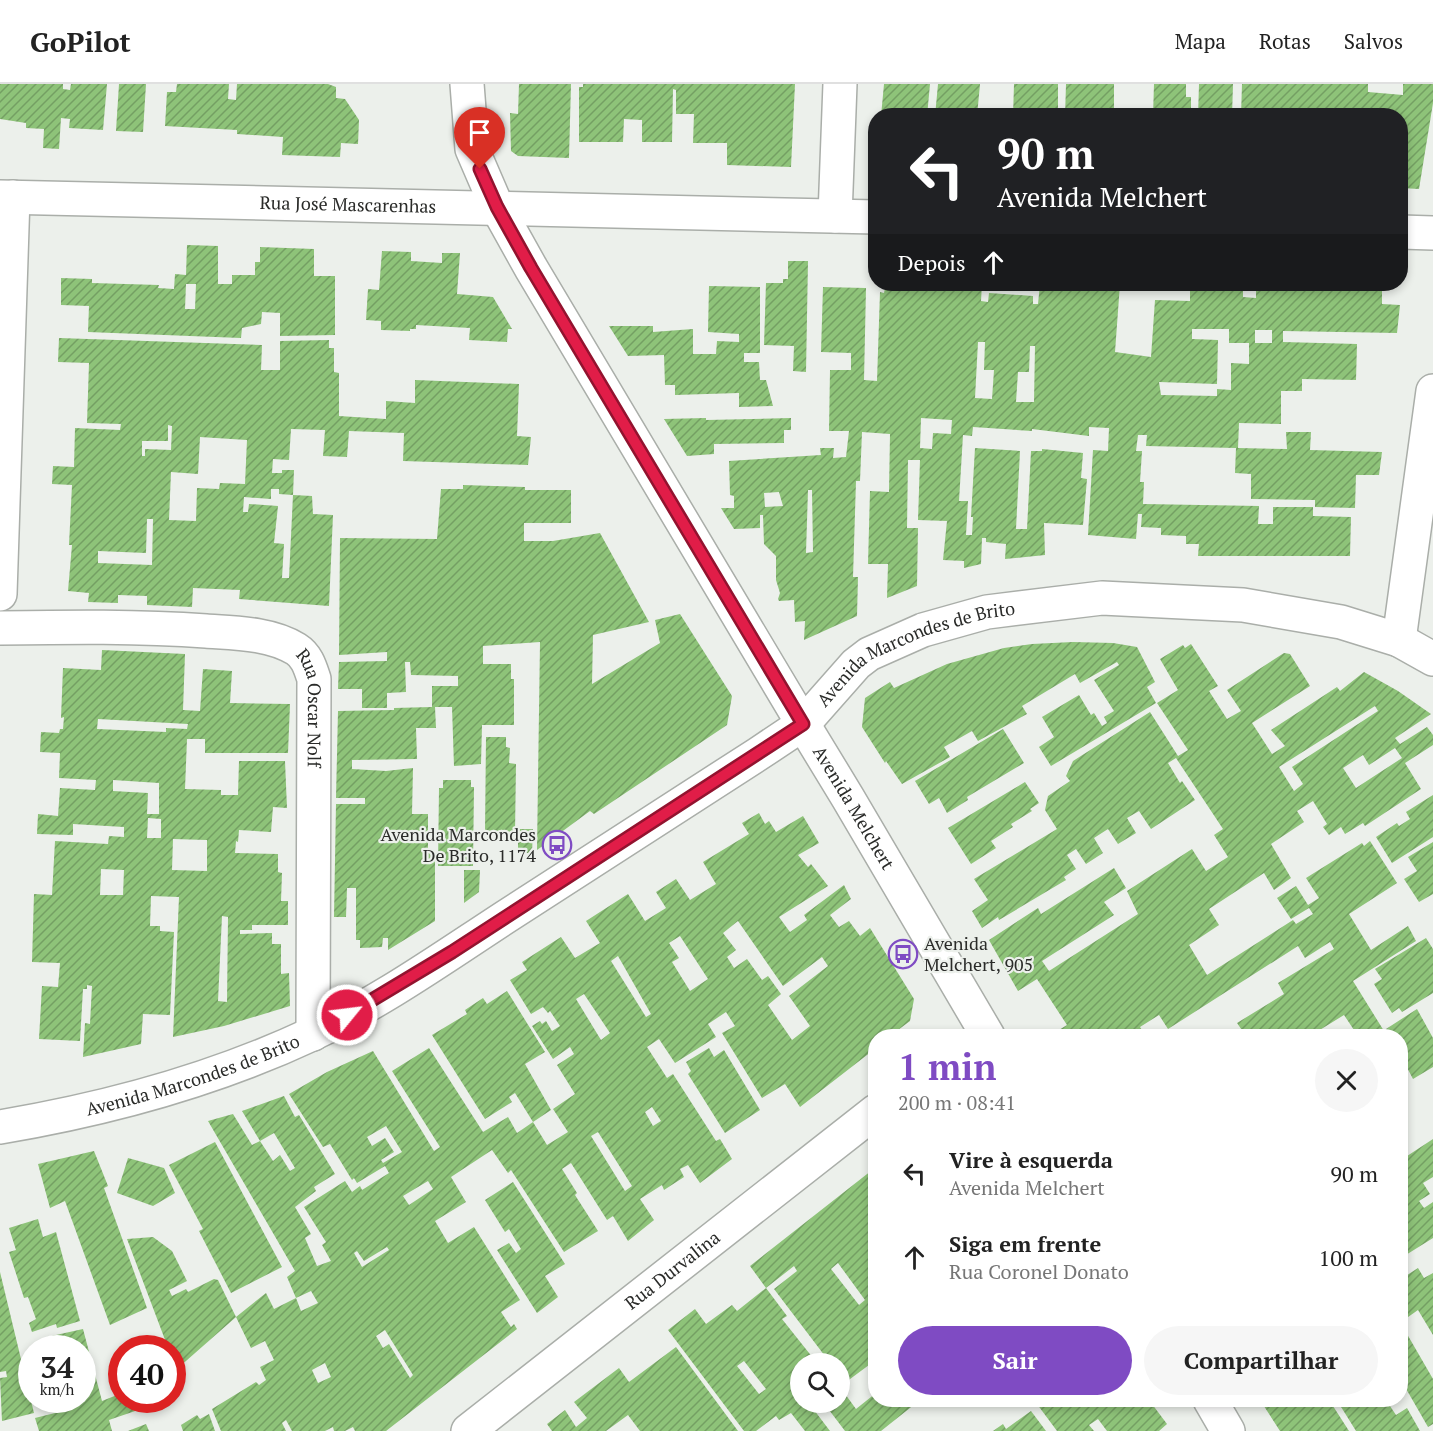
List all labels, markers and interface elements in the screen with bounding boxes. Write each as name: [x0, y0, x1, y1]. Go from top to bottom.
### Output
text: GoPilot: [30, 23, 131, 60]
text: Mapa: [1175, 27, 1226, 55]
text: Rotas: [1259, 27, 1311, 55]
text: Salvos: [1344, 27, 1403, 55]
pin: [454, 107, 505, 169]
icon: arrive: [463, 116, 496, 149]
text: 90 m: [997, 125, 1095, 181]
icon: left: [898, 132, 976, 210]
text: Avenida Melchert: [997, 179, 1207, 215]
street label: Rua José Mascarenhas: [259, 190, 437, 218]
icon: ahead: [977, 246, 1010, 279]
text: Depois: [898, 248, 965, 277]
street label: Avenida Marcondes de Brito: [811, 596, 1016, 711]
street label: Rua Oscar Nolf: [291, 643, 327, 769]
street label: Avenida Melchert: [808, 741, 901, 874]
place label: Avenida Marcondes De Brito, 1174: [380, 822, 536, 867]
bus stop icon: Avenida Marcondes De Brito, 1174: [541, 829, 573, 861]
place label: Avenida Melchert, 905: [924, 931, 1033, 976]
bus stop icon: Avenida Melchert, 905: [887, 938, 919, 970]
position arrow: [315, 983, 379, 1047]
street label: Avenida Marcondes de Brito: [84, 1028, 303, 1121]
text: 1 min: [898, 1043, 996, 1090]
button: close: [1315, 1049, 1378, 1112]
text: 200 m · 08:41: [898, 1089, 1016, 1116]
text: Vire à esquerda: [949, 1145, 1113, 1174]
icon: left: [898, 1157, 931, 1190]
text: 90 m: [1330, 1159, 1378, 1188]
text: Avenida Melchert: [949, 1174, 1105, 1201]
street label: Rua Durvalina: [620, 1225, 724, 1315]
text: Siga em frente: [949, 1229, 1101, 1258]
icon: ahead: [898, 1241, 931, 1274]
text: 100 m: [1318, 1243, 1378, 1272]
text: Rua Coronel Donato: [949, 1258, 1129, 1285]
button: Sair: [898, 1326, 1132, 1395]
button: Compartilhar: [1144, 1326, 1378, 1395]
speed limit sign: 40: [108, 1335, 186, 1413]
text: 34: [40, 1347, 74, 1387]
map controls: [790, 1353, 850, 1413]
button: search: [790, 1353, 850, 1413]
text: km/h: [40, 1379, 74, 1399]

